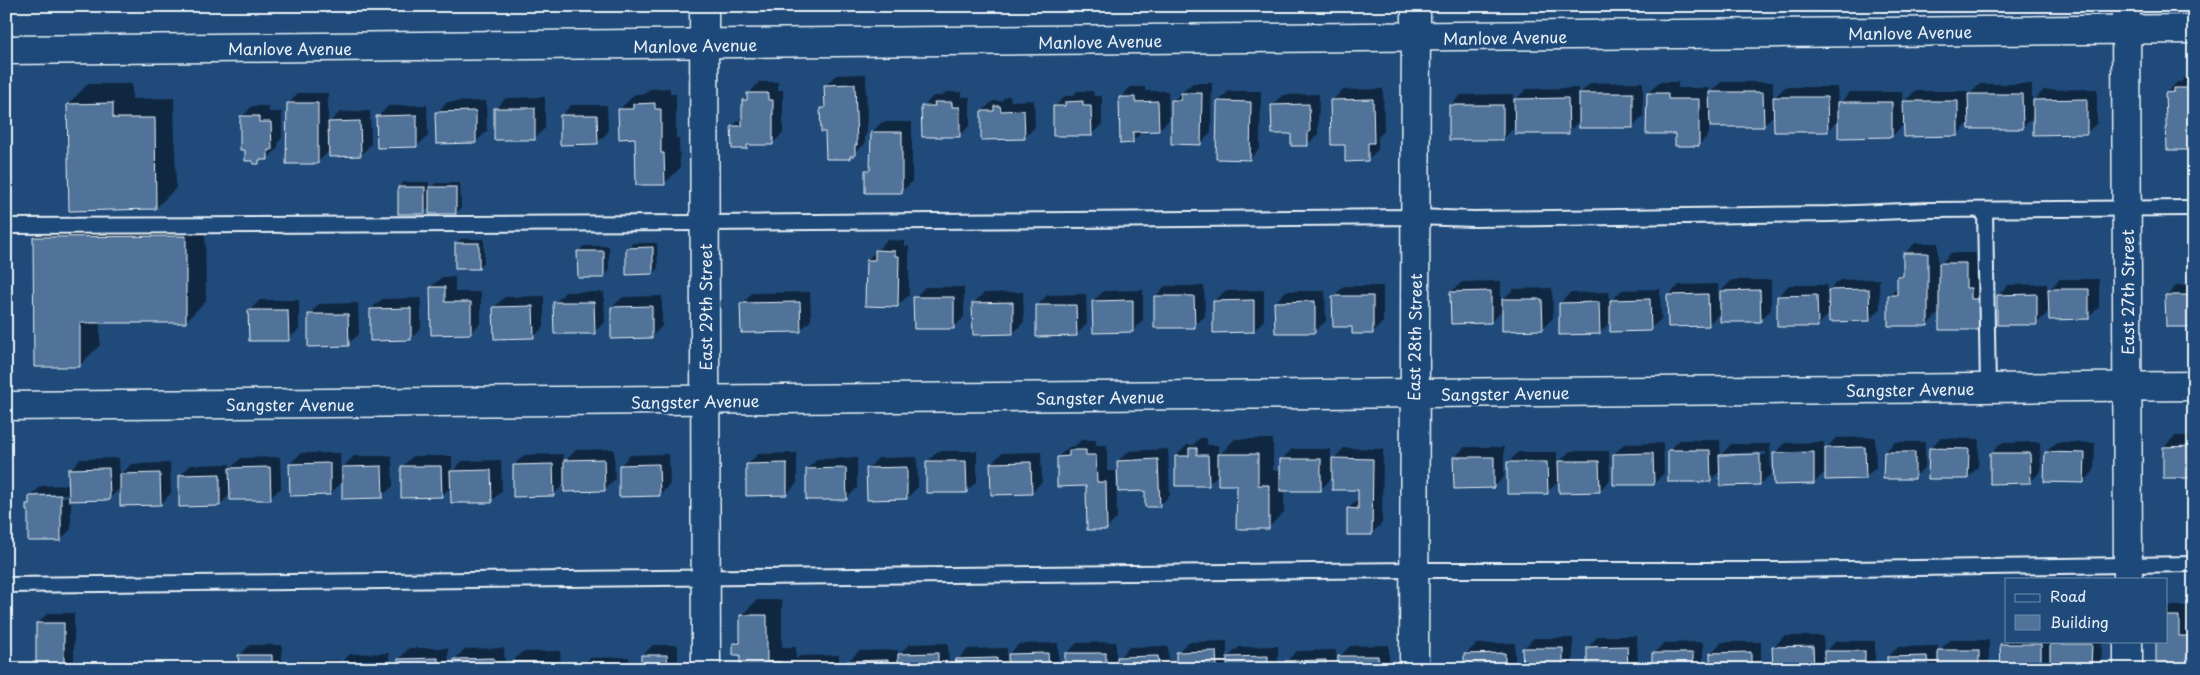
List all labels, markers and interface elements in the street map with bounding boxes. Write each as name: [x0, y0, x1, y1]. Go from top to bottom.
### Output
street label: Manlove Avenue: [1848, 19, 1972, 45]
street label: Manlove Avenue: [1443, 24, 1567, 50]
street label: Manlove Avenue: [1038, 28, 1162, 54]
street label: Manlove Avenue: [633, 32, 757, 58]
street label: Manlove Avenue: [228, 36, 352, 60]
street label: East 27th Street: [2115, 229, 2139, 355]
street label: East 29th Street: [693, 243, 717, 370]
street label: East 28th Street: [1401, 273, 1427, 401]
street label: Sangster Avenue: [1845, 376, 1975, 402]
street label: Sangster Avenue: [1440, 380, 1570, 406]
street label: Sangster Avenue: [1035, 384, 1165, 410]
street label: Sangster Avenue: [630, 388, 760, 414]
street label: Sangster Avenue: [226, 392, 355, 416]
legend: [2005, 578, 2168, 642]
text: Road: [2050, 584, 2086, 607]
text: Building: [2050, 610, 2109, 633]

